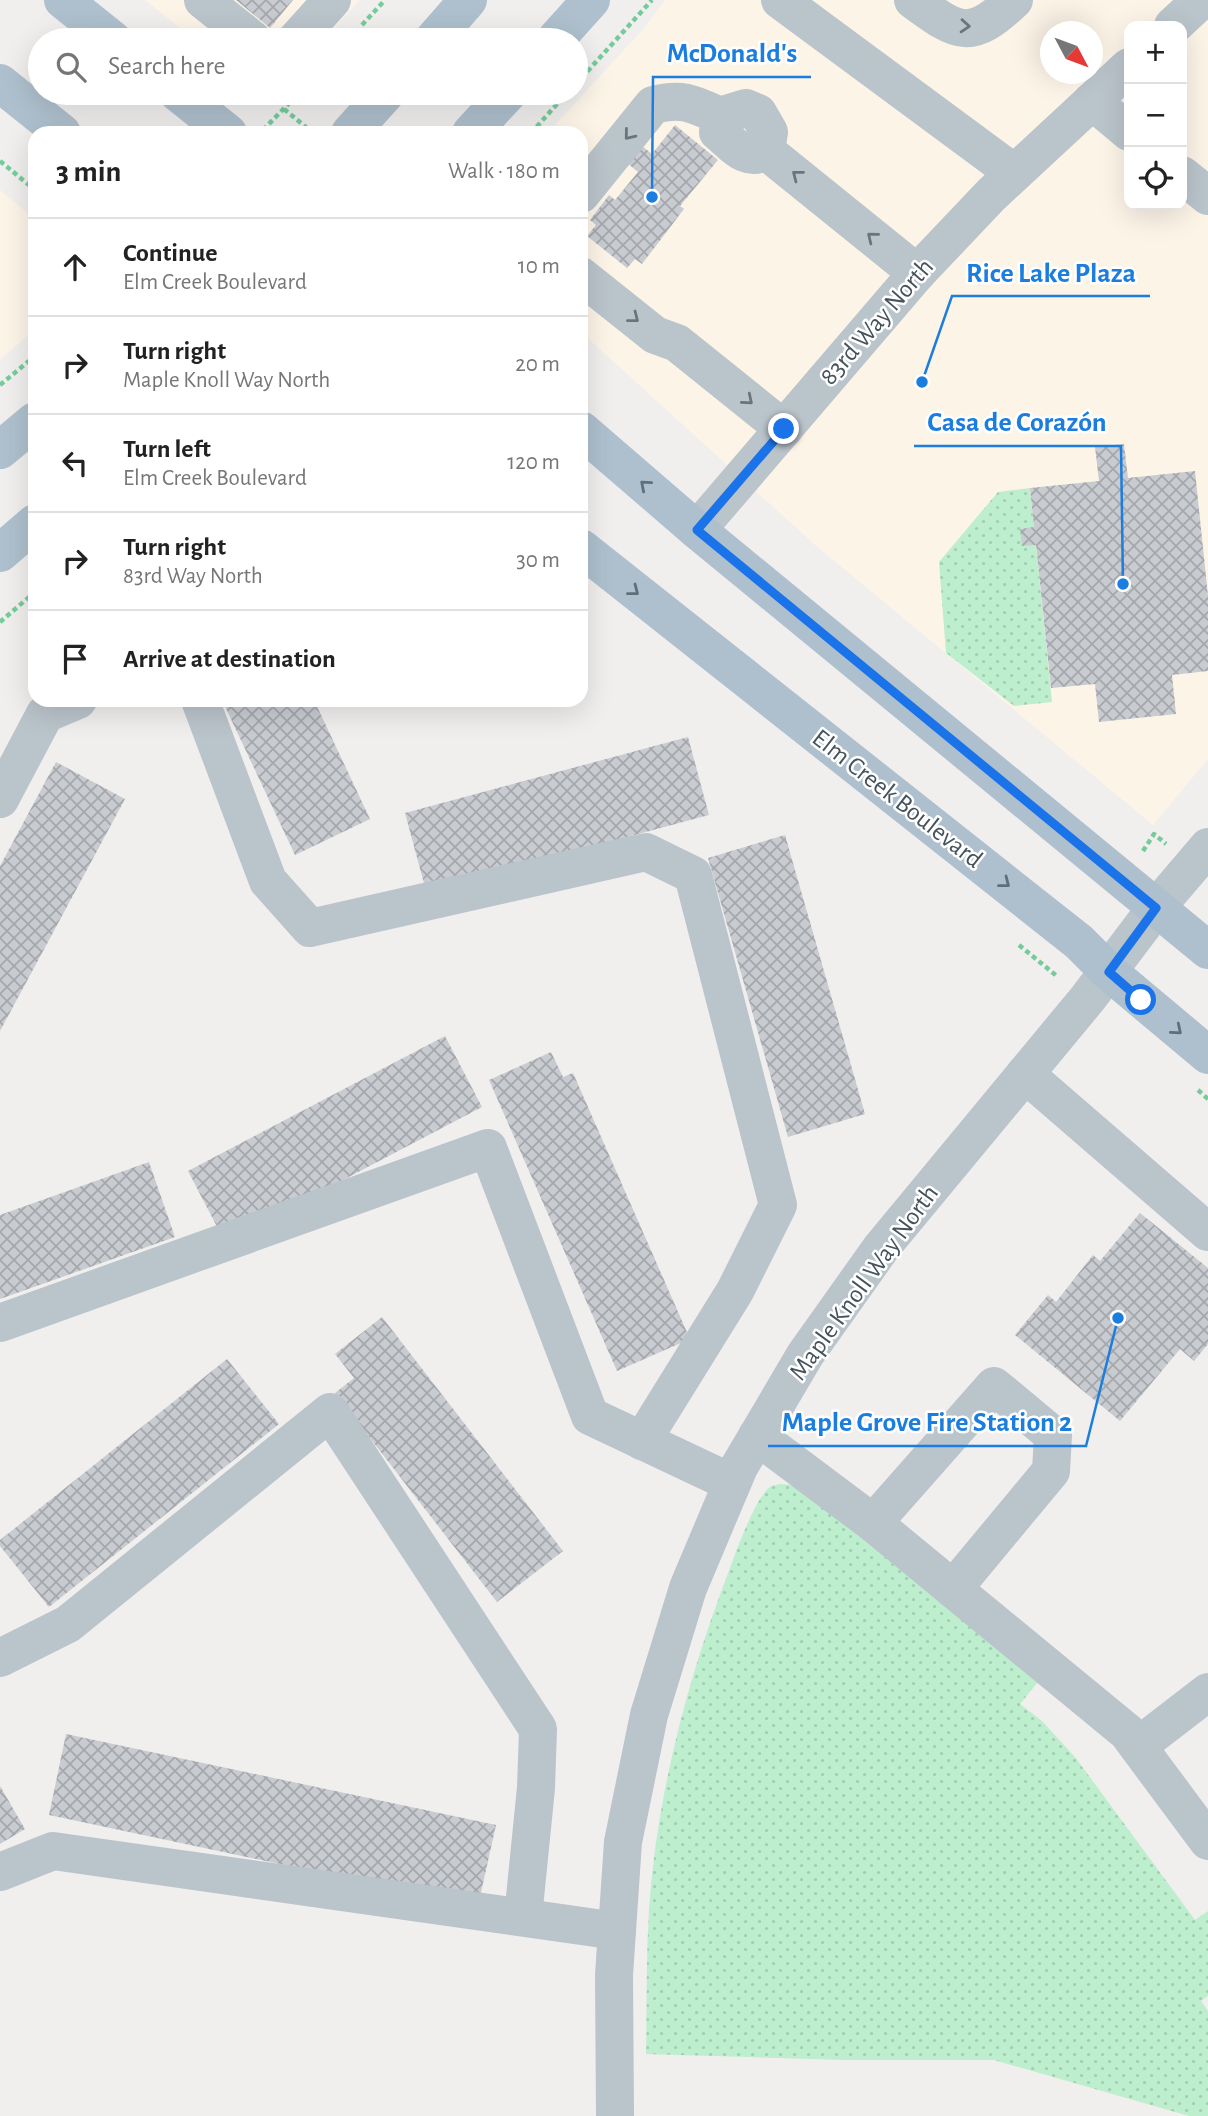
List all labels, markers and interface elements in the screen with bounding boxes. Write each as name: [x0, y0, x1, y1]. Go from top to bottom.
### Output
one-way arrow: [959, 18, 970, 33]
north arrow: [1040, 21, 1103, 84]
map controls: [1124, 21, 1187, 210]
button: +: [1124, 21, 1187, 84]
search box: [28, 28, 588, 105]
callout: McDonald's: [653, 28, 811, 77]
text: McDonald's: [667, 40, 797, 68]
icon: search: [52, 48, 90, 86]
text: Search here: [108, 53, 226, 79]
button: −: [1124, 84, 1187, 147]
one-way arrow: [625, 126, 637, 139]
button: locate: [1124, 147, 1187, 210]
text: 3 min: [56, 157, 121, 187]
text: Walk · 180 m: [448, 160, 560, 183]
one-way arrow: [793, 171, 805, 184]
one-way arrow: [868, 233, 881, 245]
text: Continue: [123, 240, 218, 266]
callout: Rice Lake Plaza: [952, 247, 1150, 296]
icon: ahead: [56, 248, 94, 286]
street label: 83rd Way North: [815, 253, 938, 390]
text: 10 m: [518, 255, 560, 278]
text: Rice Lake Plaza: [966, 260, 1136, 288]
text: Elm Creek Boulevard: [123, 271, 307, 294]
one-way arrow: [627, 310, 639, 323]
text: Turn right: [123, 338, 226, 364]
icon: right: [56, 346, 94, 384]
text: 20 m: [515, 353, 560, 376]
text: Maple Knoll Way North: [123, 369, 330, 392]
one-way arrow: [740, 392, 753, 404]
callout: Casa de Corazón: [914, 397, 1121, 446]
text: Casa de Corazón: [927, 409, 1107, 437]
route end: [768, 413, 799, 444]
text: Turn left: [123, 436, 211, 462]
icon: left: [56, 444, 94, 482]
text: 120 m: [507, 451, 560, 474]
text: Elm Creek Boulevard: [123, 467, 307, 490]
one-way arrow: [641, 481, 654, 493]
text: Turn right: [123, 534, 226, 560]
icon: right: [56, 542, 94, 580]
text: 30 m: [516, 549, 560, 572]
text: 83rd Way North: [123, 565, 263, 588]
one-way arrow: [627, 582, 639, 595]
icon: arrive: [56, 640, 94, 678]
text: Arrive at destination: [123, 646, 336, 672]
street label: Elm Creek Boulevard: [807, 725, 987, 873]
one-way arrow: [998, 875, 1010, 888]
route start: [1125, 984, 1156, 1015]
one-way arrow: [1169, 1022, 1182, 1034]
street label: Maple Knoll Way North: [784, 1180, 943, 1385]
callout: Maple Grove Fire Station 2: [768, 1397, 1086, 1446]
text: Maple Grove Fire Station 2: [782, 1409, 1072, 1437]

